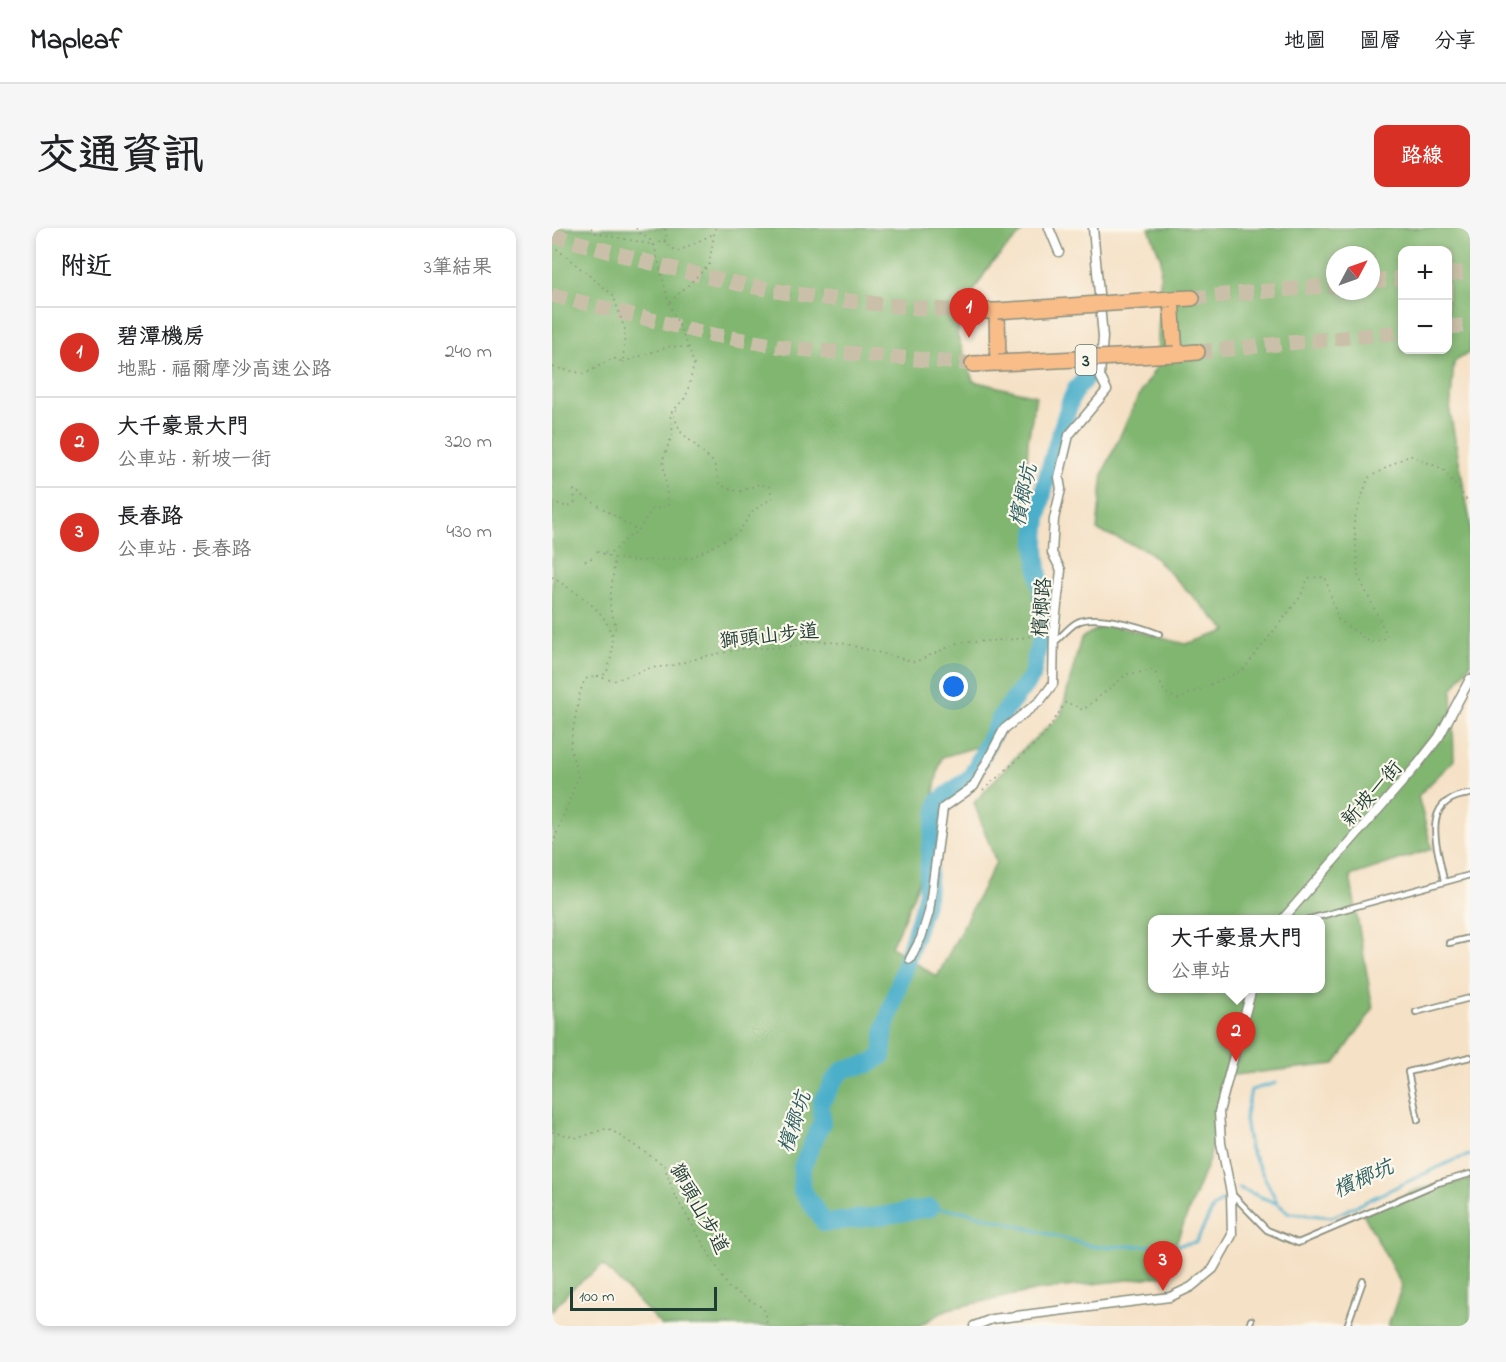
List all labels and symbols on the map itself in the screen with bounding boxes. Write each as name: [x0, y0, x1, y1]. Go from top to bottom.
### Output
north arrow: [1326, 246, 1380, 300]
pin: 1: [950, 288, 988, 338]
road number: 3: [1076, 345, 1096, 375]
water label: 檳榔坑: [1004, 460, 1047, 529]
street label: 檳榔路: [1027, 575, 1060, 638]
street label: 獅頭山步道: [718, 618, 821, 657]
your location: [939, 672, 968, 701]
street label: 新坡一街: [1335, 755, 1410, 834]
pin: 2: [1216, 1012, 1256, 1062]
water label: 檳榔坑: [772, 1086, 821, 1157]
water label: 檳榔坑: [1329, 1152, 1401, 1206]
street label: 獅頭山步道: [661, 1158, 735, 1260]
pin: 3: [1144, 1242, 1182, 1291]
scale bar: [570, 1284, 717, 1312]

